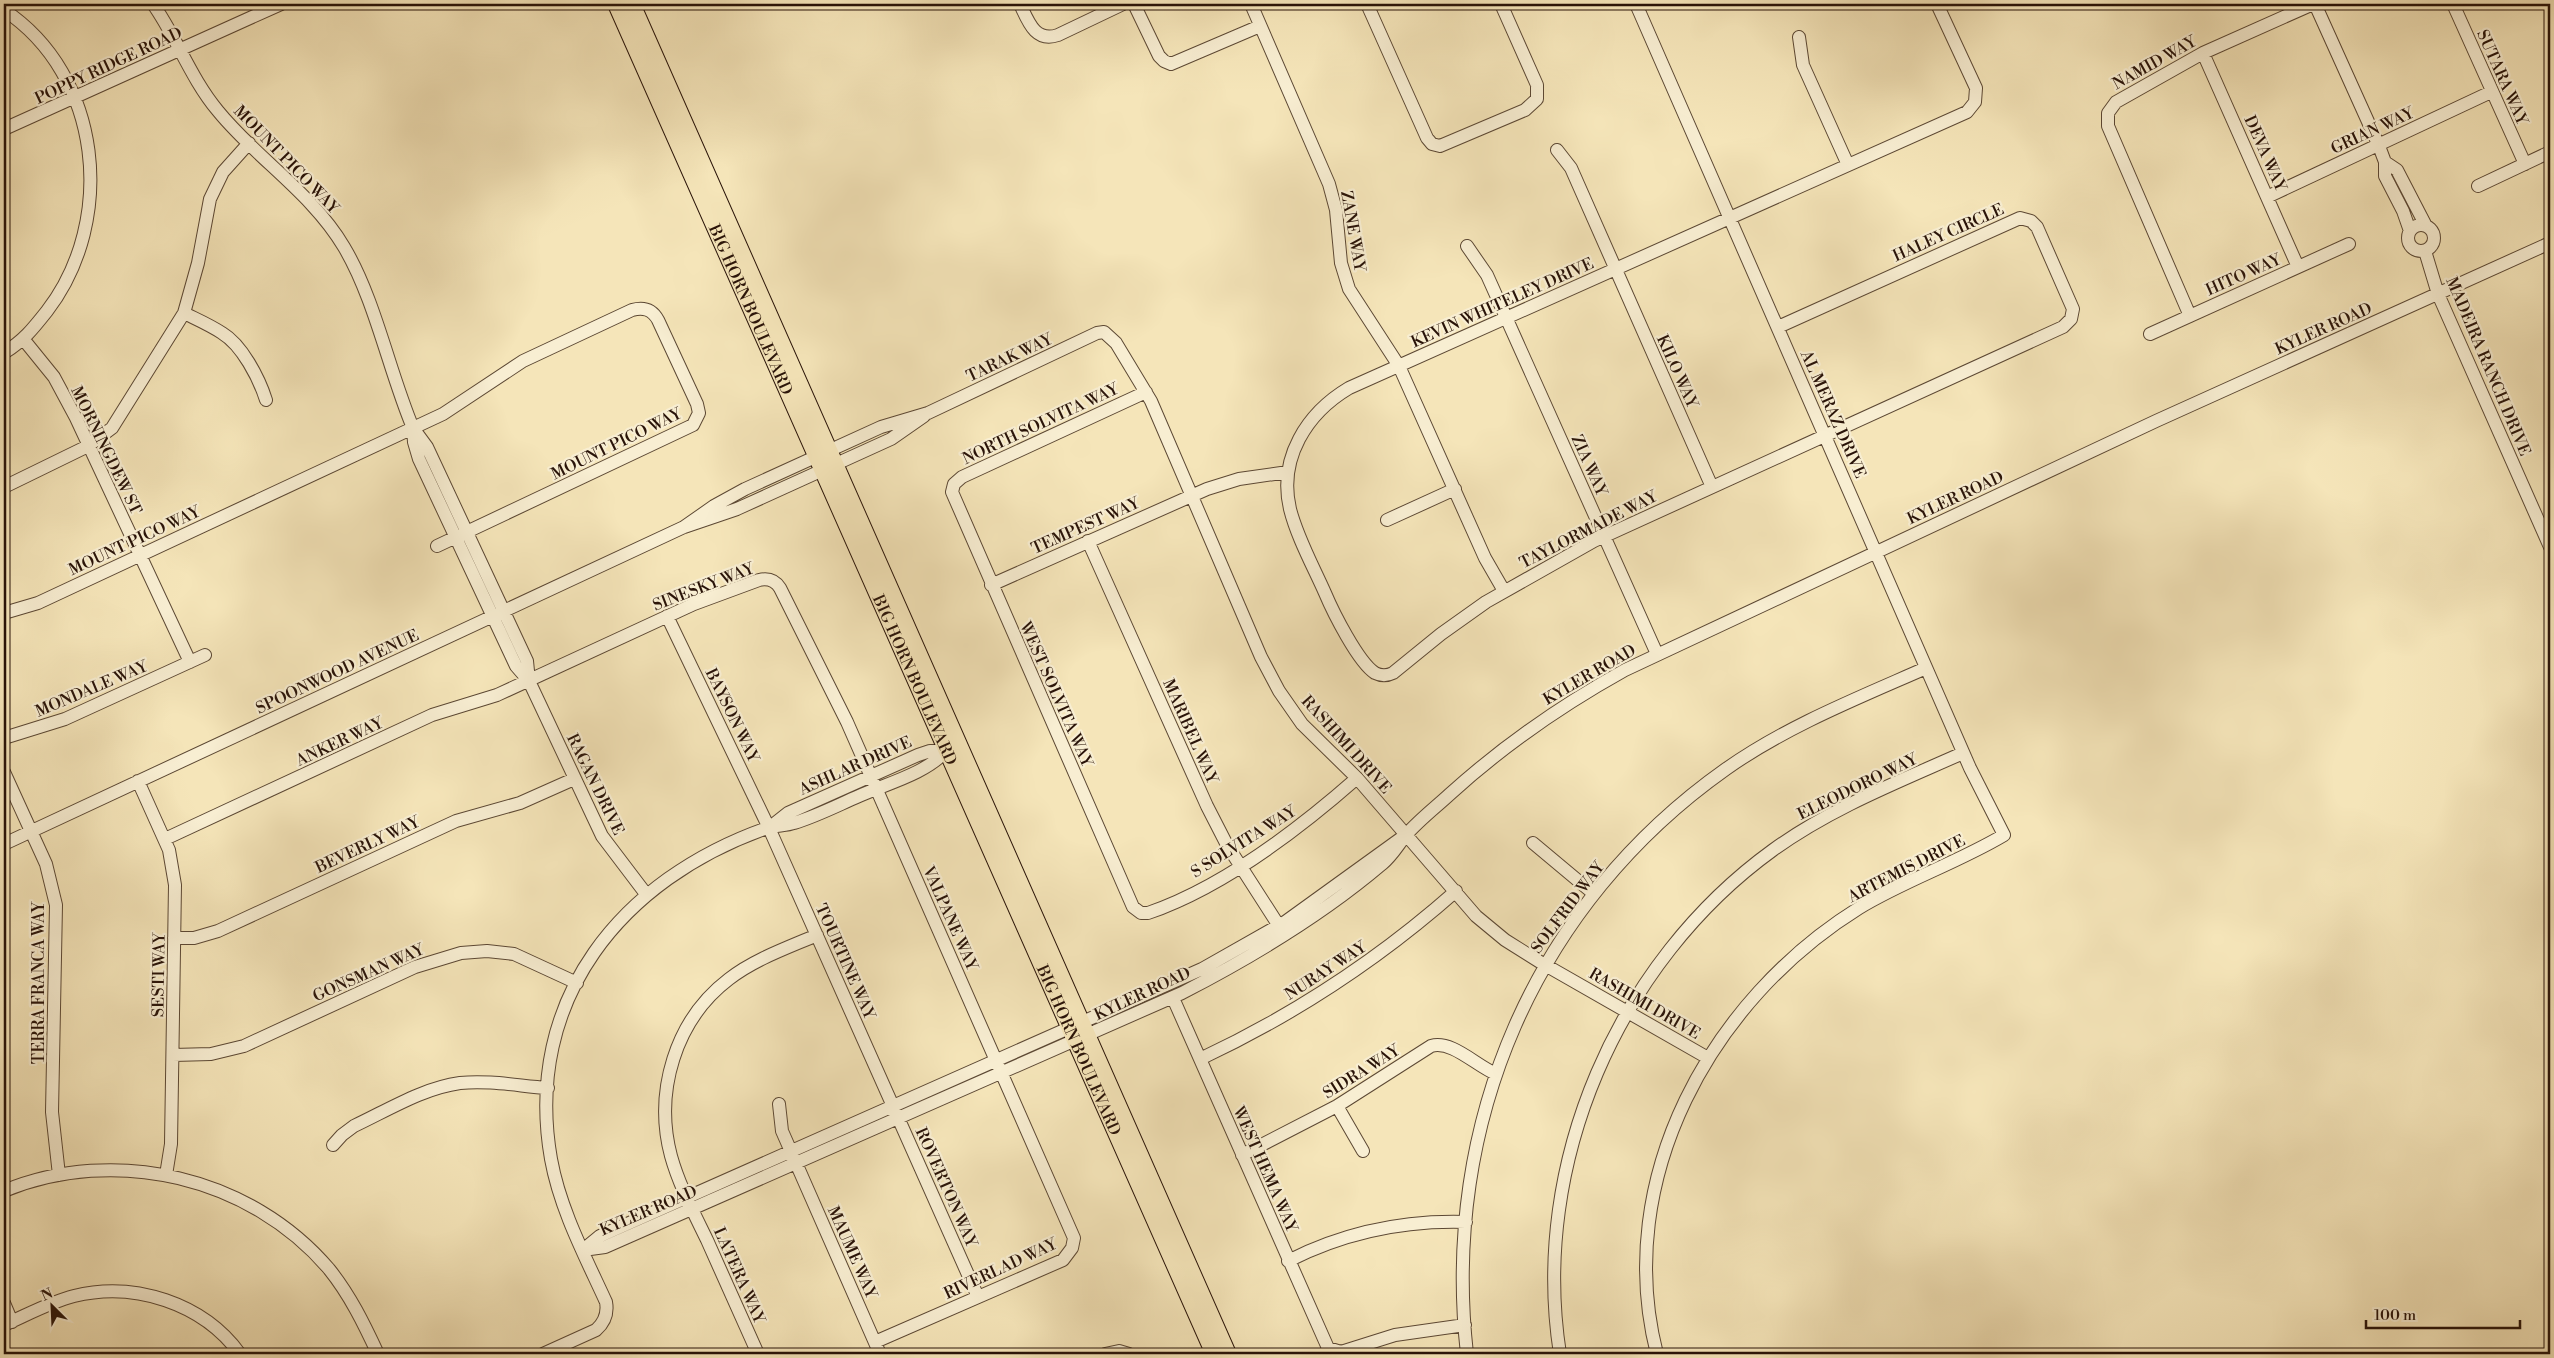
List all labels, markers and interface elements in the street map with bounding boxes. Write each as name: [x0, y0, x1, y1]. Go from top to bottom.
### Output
street label: POPPY RIDGE ROAD: [32, 23, 185, 109]
street label: SUTARA WAY: [2472, 27, 2533, 129]
street label: NAMID WAY: [2109, 31, 2201, 94]
street label: MOUNT PICO WAY: [229, 101, 344, 219]
street label: GRIAN WAY: [2328, 102, 2418, 159]
street label: DEVA WAY: [2240, 112, 2291, 196]
street label: ZANE WAY: [1336, 189, 1370, 275]
street label: HALEY CIRCLE: [1890, 199, 2007, 266]
street label: BIG HORN BOULEVARD: [703, 221, 797, 398]
street label: HITO WAY: [2203, 249, 2285, 300]
street label: KEVIN WHITELEY DRIVE: [1408, 254, 1597, 352]
street label: MADEIRA RANCH DRIVE: [2441, 274, 2535, 459]
street label: KYLER ROAD: [2272, 299, 2375, 359]
street label: TARAK WAY: [963, 329, 1057, 387]
street label: KILO WAY: [1652, 332, 1703, 413]
street label: AL MERAZ DRIVE: [1796, 347, 1870, 481]
street label: NORTH SOLVITA WAY: [959, 378, 1123, 469]
street label: MORNINGDEW ST: [66, 383, 146, 518]
street label: MOUNT PICO WAY: [548, 403, 686, 484]
street label: ZIA WAY: [1567, 432, 1612, 500]
street label: KYLER ROAD: [1904, 467, 2007, 529]
street label: TAYLORMADE WAY: [1516, 486, 1662, 573]
street label: TEMPEST WAY: [1028, 493, 1144, 559]
street label: MOUNT PICO WAY: [65, 501, 205, 580]
street label: SINESKY WAY: [650, 558, 758, 615]
street label: BIG HORN BOULEVARD: [867, 591, 961, 768]
street label: WEST SOLVITA WAY: [1015, 618, 1098, 771]
street label: SPOONWOOD AVENUE: [253, 625, 422, 719]
street label: KYLER ROAD: [1539, 640, 1640, 710]
street label: MONDALE WAY: [32, 656, 152, 722]
street label: BAYSON WAY: [700, 664, 764, 767]
street label: MARIBEL WAY: [1158, 676, 1223, 788]
street label: RASHIMI DRIVE: [1297, 691, 1396, 798]
street label: ANKER WAY: [292, 712, 388, 771]
street label: RAGAN DRIVE: [562, 730, 628, 838]
street label: ASHLAR DRIVE: [795, 732, 915, 800]
street label: ELEODORO WAY: [1794, 749, 1922, 825]
street label: S SOLVITA WAY: [1187, 801, 1301, 882]
street label: BEVERLY WAY: [311, 811, 424, 878]
street label: ARTEMIS DRIVE: [1844, 831, 1969, 908]
street label: SOLFRID WAY: [1527, 857, 1610, 957]
street label: VALPANE WAY: [918, 862, 983, 975]
street label: TERRA FRANCA WAY: [29, 900, 49, 1064]
street label: TOURTINE WAY: [811, 901, 880, 1024]
street label: SESTI WAY: [148, 931, 170, 1017]
street label: NURAY WAY: [1281, 936, 1371, 1005]
street label: GONSMAN WAY: [310, 939, 428, 1006]
street label: BIG HORN BOULEVARD: [1032, 961, 1125, 1139]
street label: KYLER ROAD: [1091, 963, 1194, 1025]
street label: RASHIMI DRIVE: [1585, 964, 1704, 1044]
street label: SIDRA WAY: [1319, 1040, 1405, 1103]
street label: WEST HEMA WAY: [1228, 1102, 1302, 1237]
street label: ROVERTON WAY: [911, 1125, 982, 1252]
street label: KYLER ROAD: [597, 1181, 700, 1240]
street label: MAUME WAY: [823, 1203, 882, 1303]
street label: LATERA WAY: [709, 1224, 770, 1328]
street label: RIVERLAD WAY: [941, 1233, 1062, 1304]
north arrow: [28, 1280, 78, 1330]
text: N: [38, 1285, 56, 1306]
scale bar: [2366, 1298, 2520, 1330]
text: 100 m: [2374, 1306, 2416, 1325]

